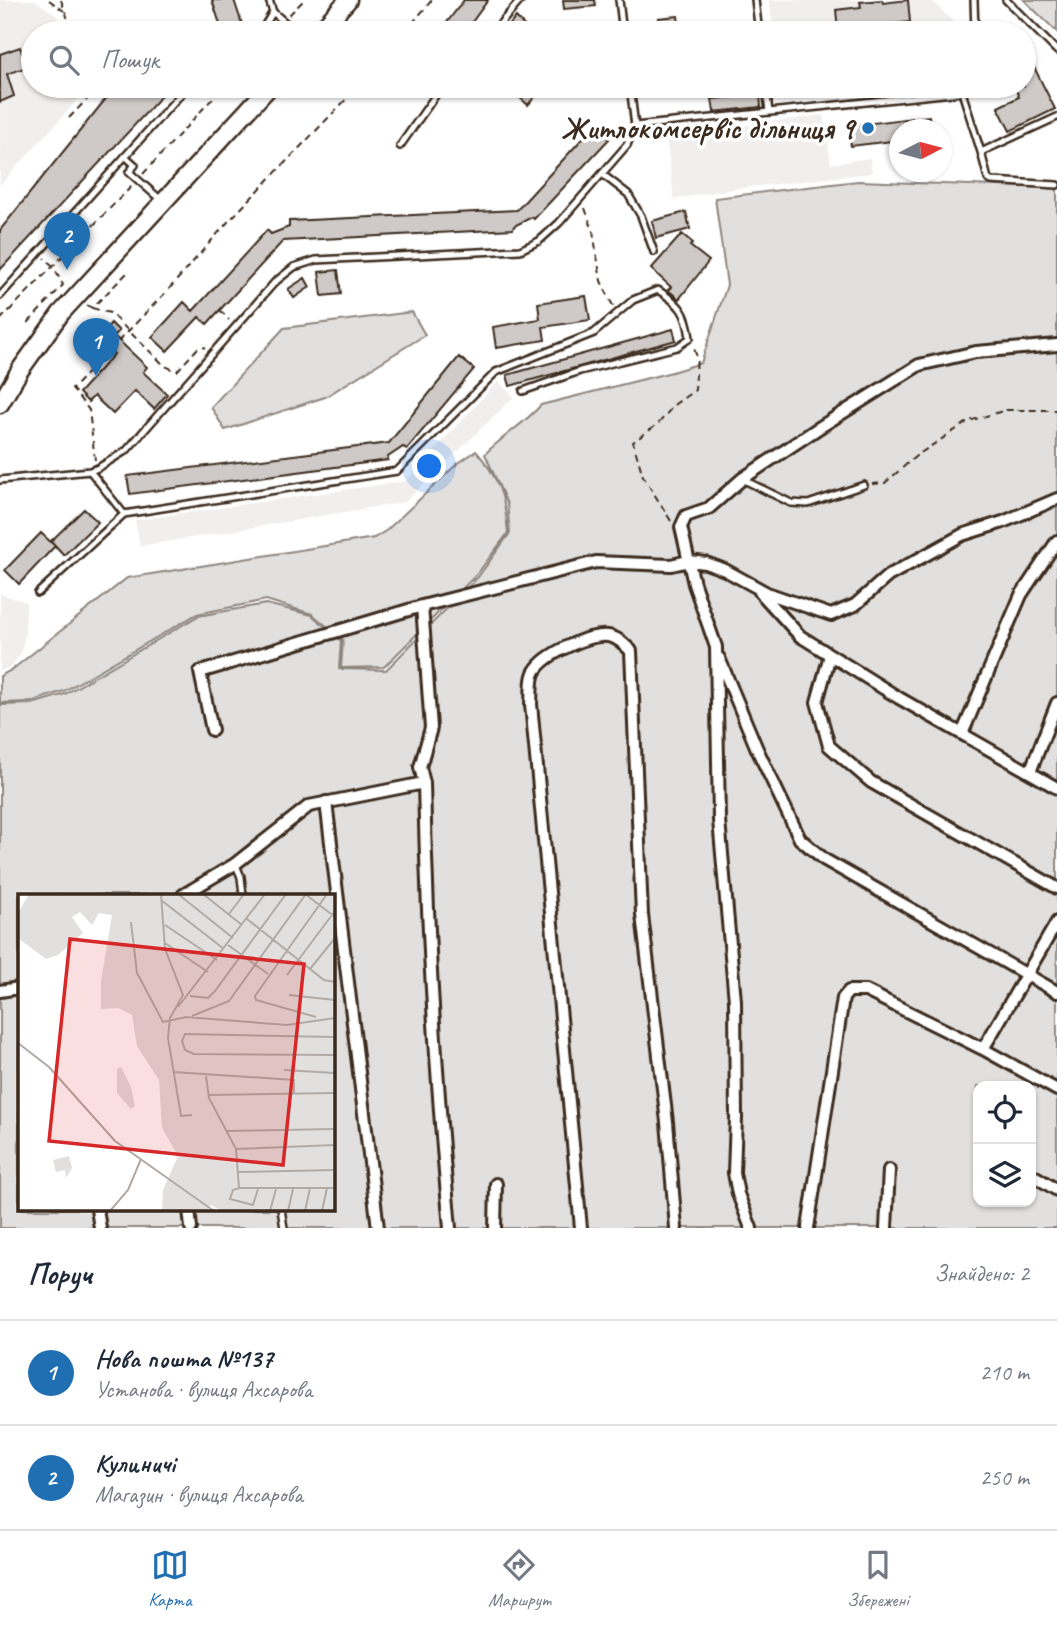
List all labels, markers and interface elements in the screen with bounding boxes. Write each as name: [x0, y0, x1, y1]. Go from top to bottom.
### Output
search box: [21, 21, 1036, 98]
icon: search: [45, 41, 83, 79]
text: Пошук: [101, 43, 159, 76]
place label: Житлокомсервіс дільниця 9: [561, 109, 858, 147]
north arrow: [889, 119, 952, 182]
marker: Житлокомсервіс дільниця 9: [860, 120, 876, 136]
pin: 2: [44, 212, 90, 270]
pin: 1: [73, 318, 119, 376]
your location: [412, 449, 446, 483]
inset map: [18, 894, 334, 1210]
map controls: [973, 1081, 1036, 1207]
button: locate: [973, 1081, 1036, 1144]
button: layers: [973, 1144, 1036, 1207]
text: Поруч: [28, 1255, 92, 1293]
text: Знайдено: 2: [934, 1259, 1029, 1288]
text: Нова пошта №137: [95, 1342, 273, 1375]
text: 1: [46, 1358, 56, 1387]
text: 210 m: [980, 1358, 1029, 1387]
text: Установа · вулиця Ахсарова: [95, 1375, 312, 1404]
text: Кулиничі: [95, 1447, 175, 1480]
text: 2: [46, 1463, 56, 1492]
text: 250 m: [980, 1463, 1029, 1492]
text: Магазин · вулиця Ахсарова: [95, 1480, 303, 1509]
tab: Карта: [148, 1546, 192, 1612]
tab: Маршрут: [488, 1546, 551, 1612]
tab: Збережені: [847, 1546, 909, 1612]

